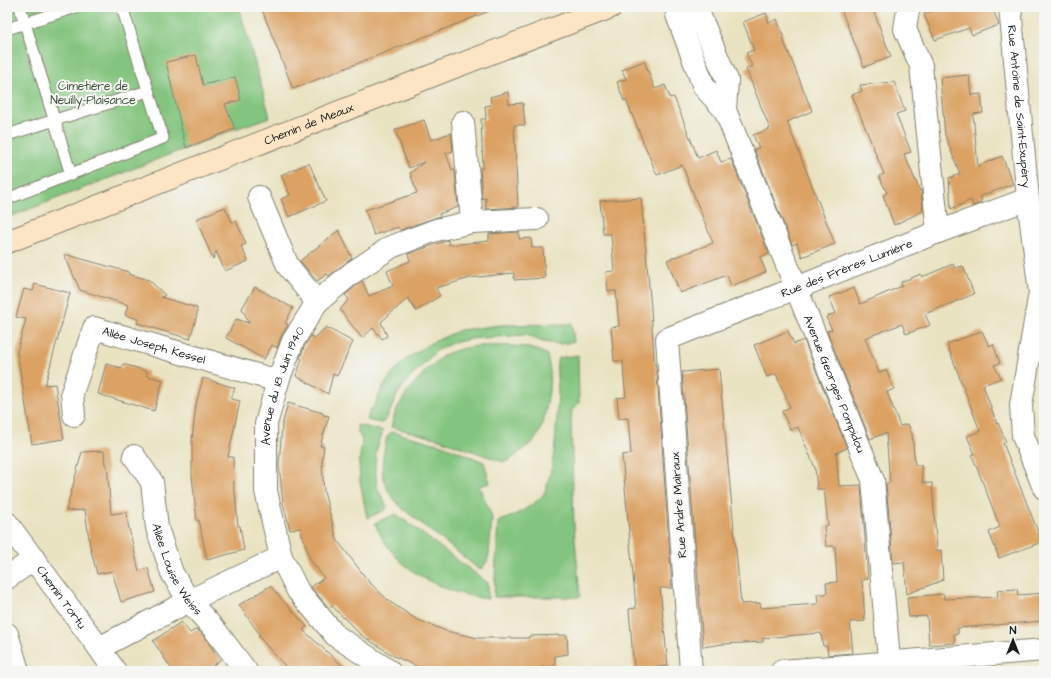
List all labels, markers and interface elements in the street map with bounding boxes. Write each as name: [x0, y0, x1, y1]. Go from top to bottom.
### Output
street label: Rue Antoine de Saint-Exupéry: [1003, 24, 1035, 189]
park label: Cimetière de Neuilly-Plaisance: [50, 78, 136, 110]
street label: Chemin de Meaux: [262, 99, 356, 149]
street label: Rue des Frères Lumière: [778, 234, 915, 302]
street label: Avenue Georges Pompidou: [799, 312, 870, 455]
street label: Allée Joseph Kessel: [100, 322, 208, 368]
street label: Avenue du 18 Juin 1940: [258, 323, 309, 445]
street label: Rue André Malraux: [667, 451, 691, 559]
street label: Allée Louise Weiss: [148, 523, 206, 619]
street label: Chemin Tortu: [33, 562, 91, 632]
north arrow: [993, 620, 1033, 660]
text: N: [1010, 623, 1017, 638]

